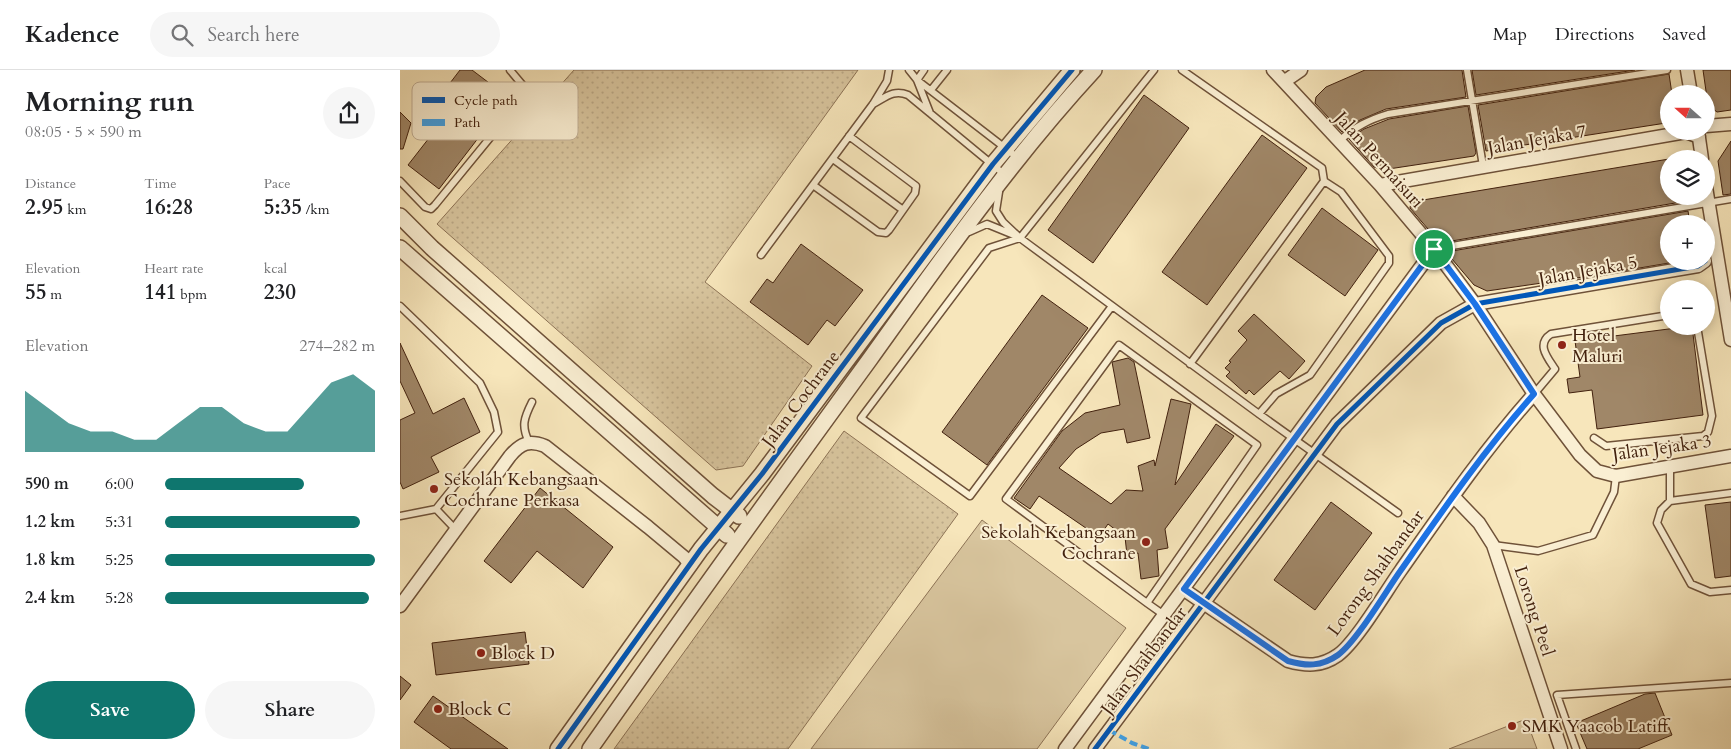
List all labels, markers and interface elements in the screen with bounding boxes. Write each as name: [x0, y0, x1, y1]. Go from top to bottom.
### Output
search box: [150, 12, 500, 57]
text: Kadence: [25, 18, 120, 51]
icon: search: [168, 21, 196, 49]
text: Search here: [208, 22, 300, 48]
text: Map: [1493, 22, 1527, 47]
text: Directions: [1555, 22, 1634, 47]
text: Saved: [1662, 22, 1706, 47]
legend: [412, 82, 578, 140]
text: Morning run: [25, 83, 194, 121]
north arrow: [1660, 85, 1715, 140]
map controls: [1660, 85, 1715, 335]
button: share: [323, 87, 375, 139]
text: Cycle path: [454, 91, 518, 110]
street label: Jalan Permaisuri: [1327, 104, 1429, 214]
text: Path: [454, 113, 481, 132]
street label: Jalan Jejaka 7: [1483, 119, 1588, 162]
text: 08:05 · 5 × 590 m: [25, 121, 142, 143]
button: layers: [1660, 150, 1715, 205]
text: Distance: [25, 174, 76, 193]
text: Time: [144, 174, 177, 193]
text: Pace: [264, 174, 291, 193]
text: 2.95: [25, 193, 63, 222]
text: 16:28: [144, 193, 193, 222]
text: 5:35: [264, 193, 302, 222]
text: km: [63, 200, 86, 219]
text: /km: [302, 200, 330, 219]
button: +: [1660, 215, 1715, 270]
pin: [1413, 228, 1455, 270]
icon: arrive: [1420, 235, 1448, 263]
street label: Jalan Jejaka 5: [1534, 250, 1639, 293]
text: Elevation: [25, 259, 81, 278]
text: Heart rate: [144, 259, 204, 278]
text: kcal: [264, 259, 287, 278]
text: 55: [25, 278, 47, 307]
text: 141: [144, 278, 177, 307]
text: 230: [264, 278, 296, 307]
button: −: [1660, 280, 1715, 335]
text: m: [47, 285, 62, 304]
text: bpm: [177, 285, 207, 304]
place label: Hotel Maluri: [1572, 323, 1623, 369]
text: Elevation: [25, 335, 89, 357]
text: 274–282 m: [299, 335, 375, 357]
marker: Hotel Maluri: [1556, 339, 1568, 351]
street label: Jalan Cochrane: [754, 345, 846, 455]
street label: Jalan Jejaka 3: [1608, 429, 1713, 468]
place label: Sekolah Kebangsaan Cochrane Perkasa: [444, 467, 600, 513]
text: 590 m: [25, 473, 69, 495]
text: 6:00: [105, 473, 134, 495]
marker: Sekolah Kebangsaan Cochrane Perkasa: [428, 483, 440, 495]
street label: Lorong Shahbandar: [1322, 505, 1431, 641]
text: 1.2 km: [25, 511, 75, 533]
text: 5:31: [105, 511, 134, 533]
place label: Sekolah Kebangsaan Cochrane: [981, 520, 1137, 566]
marker: Sekolah Kebangsaan Cochrane: [1140, 536, 1152, 548]
text: 1.8 km: [25, 549, 75, 571]
text: 5:25: [105, 549, 134, 571]
street label: Lorong Peel: [1508, 563, 1560, 660]
text: 2.4 km: [25, 587, 75, 609]
text: 5:28: [105, 587, 134, 609]
street label: Jalan Shahbandar: [1093, 601, 1193, 723]
place label: Block D: [491, 641, 555, 666]
marker: Block D: [475, 647, 487, 659]
button: Save: [25, 681, 195, 739]
button: Share: [205, 681, 375, 739]
place label: Block C: [448, 697, 511, 722]
marker: Block C: [432, 703, 444, 715]
place label: SMK Yaacob Latiff: [1522, 714, 1671, 739]
marker: SMK Yaacob Latiff: [1506, 720, 1518, 732]

